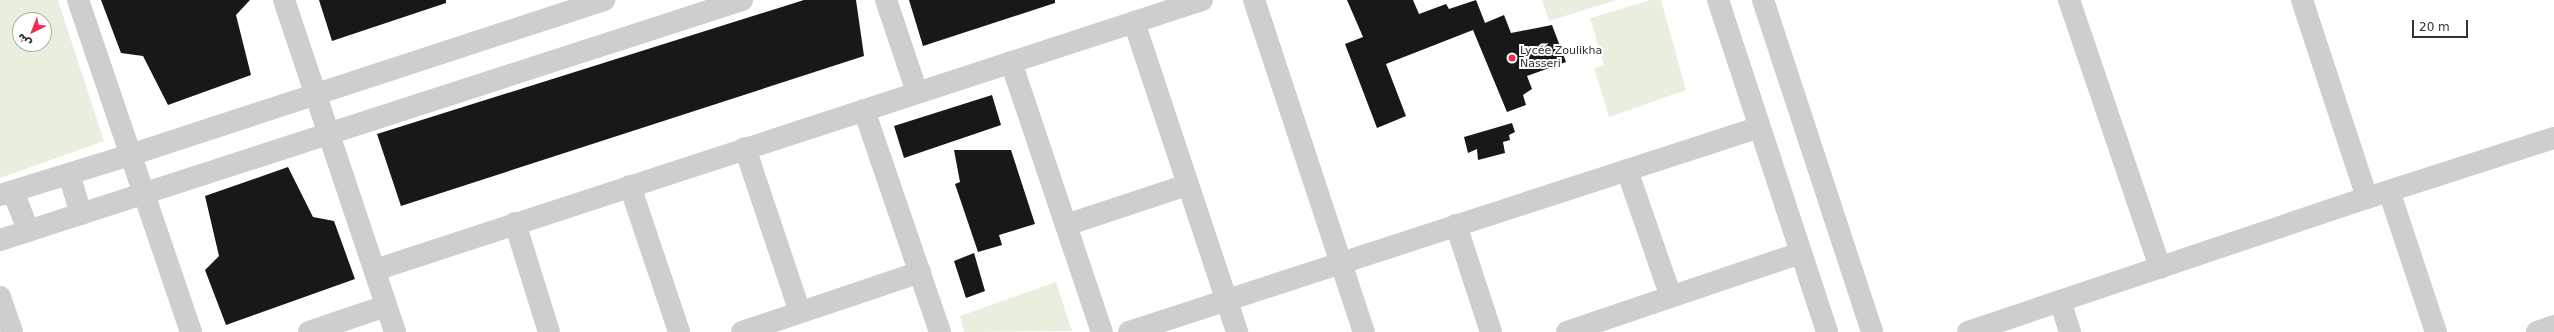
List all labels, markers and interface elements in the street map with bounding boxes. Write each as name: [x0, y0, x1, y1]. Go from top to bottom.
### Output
north arrow: [12, 12, 52, 52]
scale bar: [2414, 12, 2470, 38]
text: 20 m: [2419, 20, 2450, 34]
text: ش: [14, 30, 34, 50]
place label: Lycée Zoulikha Nasseri: [1520, 45, 1602, 71]
marker: Lycée Zoulikha Nasseri: [1507, 53, 1517, 63]

